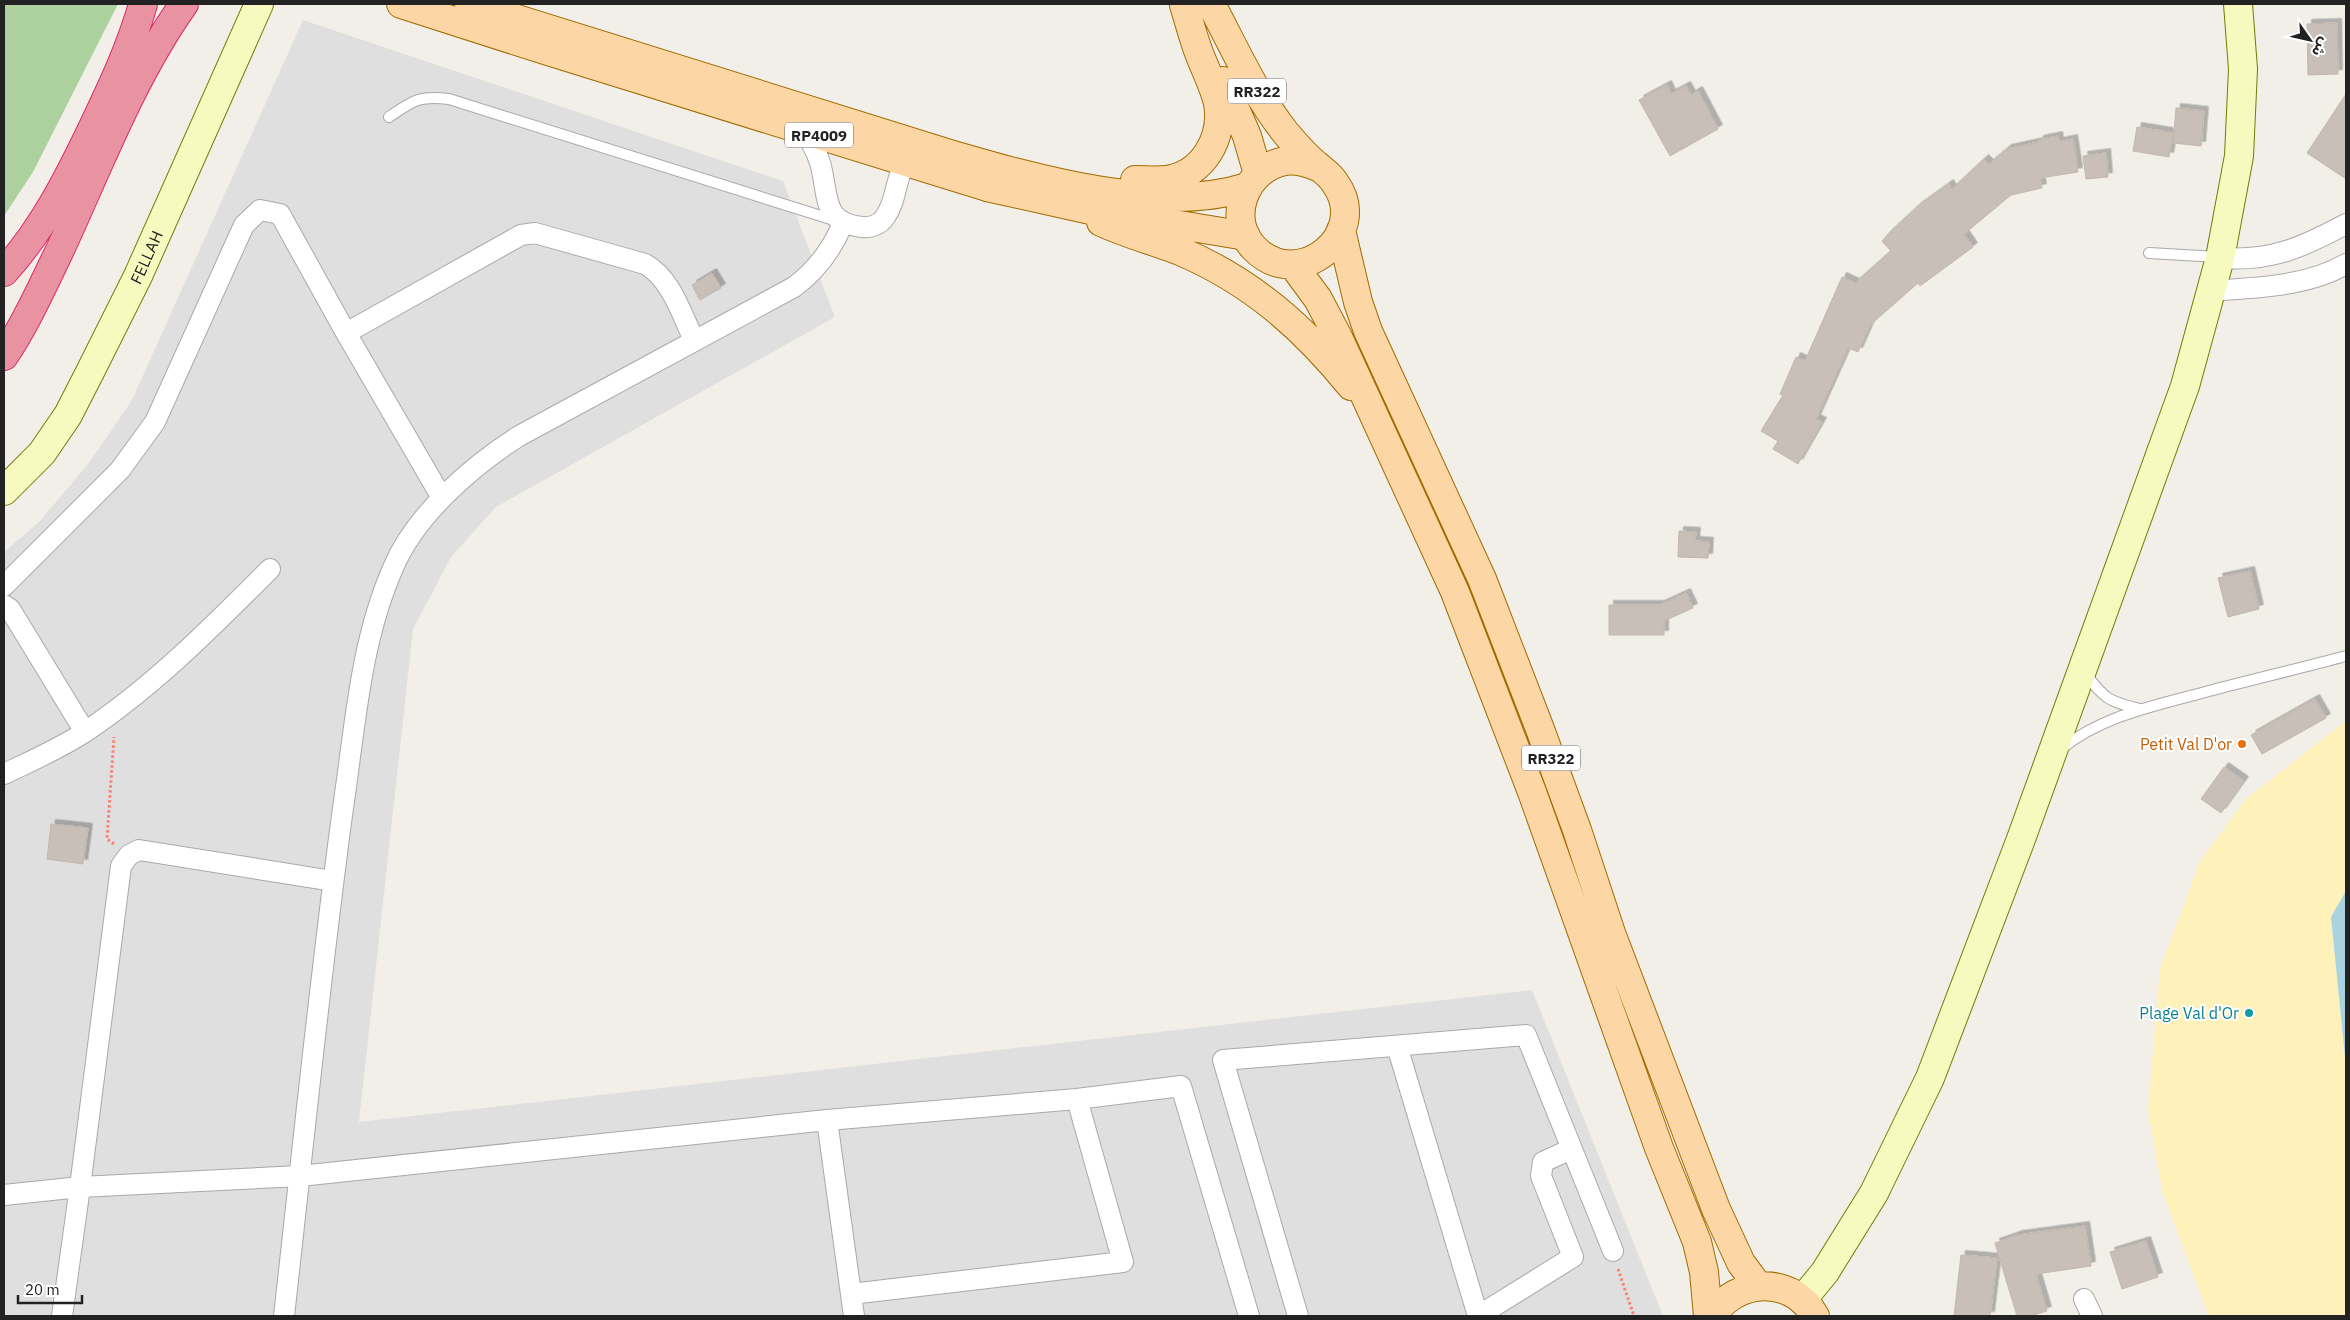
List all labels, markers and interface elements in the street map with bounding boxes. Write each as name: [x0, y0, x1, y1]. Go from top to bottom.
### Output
north arrow: [2285, 15, 2335, 65]
text: ش: [2308, 34, 2334, 60]
road number: RR322: [1228, 78, 1286, 104]
road number: RP4009: [785, 122, 853, 148]
street label: FELLAH: [126, 227, 167, 287]
place label: Petit Val D'or: [2140, 734, 2232, 754]
marker: Petit Val D'or: [2236, 738, 2248, 750]
road number: RR322: [1522, 746, 1580, 770]
place label: Plage Val d'Or: [2139, 1003, 2239, 1023]
marker: Plage Val d'Or: [2243, 1007, 2255, 1019]
scale bar: [18, 1272, 81, 1304]
text: 20 m: [25, 1280, 60, 1299]

